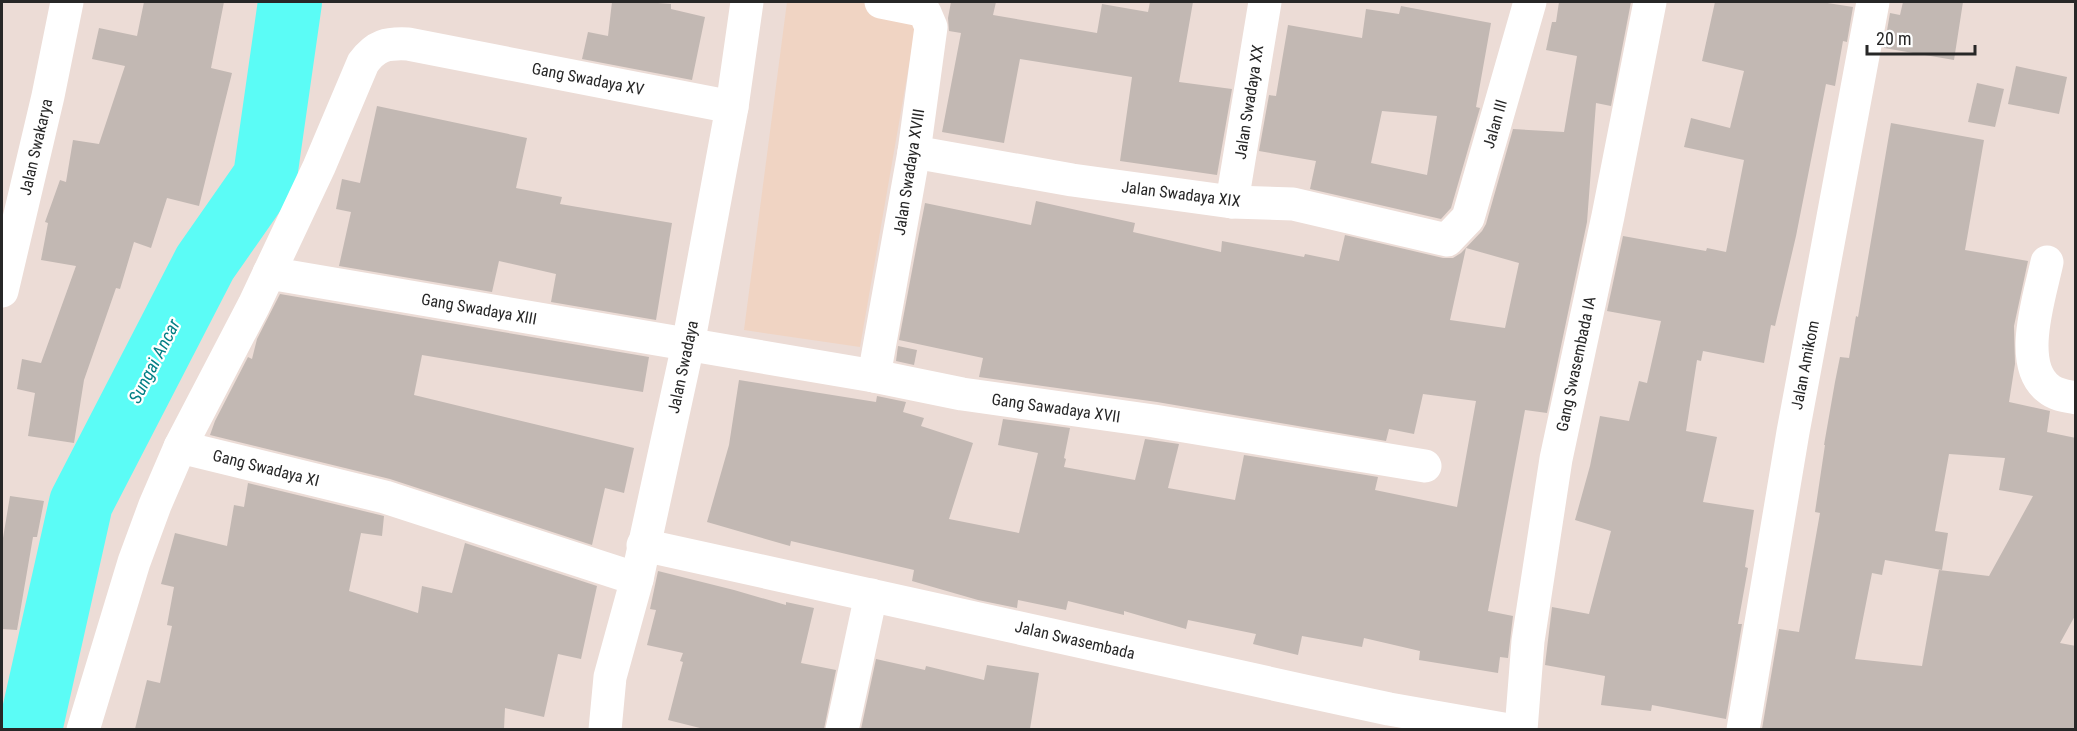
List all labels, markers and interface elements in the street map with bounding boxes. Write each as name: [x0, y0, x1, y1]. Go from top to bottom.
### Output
scale bar: [1867, 18, 1975, 56]
text: 20 m: [1876, 28, 1911, 49]
street label: Jalan Swadaya XX: [1231, 43, 1267, 161]
street label: Gang Swadaya XV: [530, 59, 646, 99]
street label: Jalan Swakarya: [16, 97, 56, 197]
street label: Jalan III: [1479, 97, 1511, 151]
street label: Jalan Swadaya XVIII: [890, 107, 928, 237]
street label: Jalan Swadaya XIX: [1120, 177, 1242, 211]
street label: Gang Swadaya XIII: [420, 289, 538, 329]
street label: Gang Swasembada IA: [1552, 295, 1600, 433]
water label: Sungai Ancar: [124, 315, 184, 406]
street label: Jalan Swadaya: [664, 319, 702, 415]
street label: Jalan Amikom: [1787, 319, 1823, 411]
street label: Gang Sawadaya XVII: [990, 390, 1122, 426]
street label: Gang Swadaya XI: [211, 446, 321, 490]
street label: Jalan Swasembada: [1013, 617, 1137, 663]

